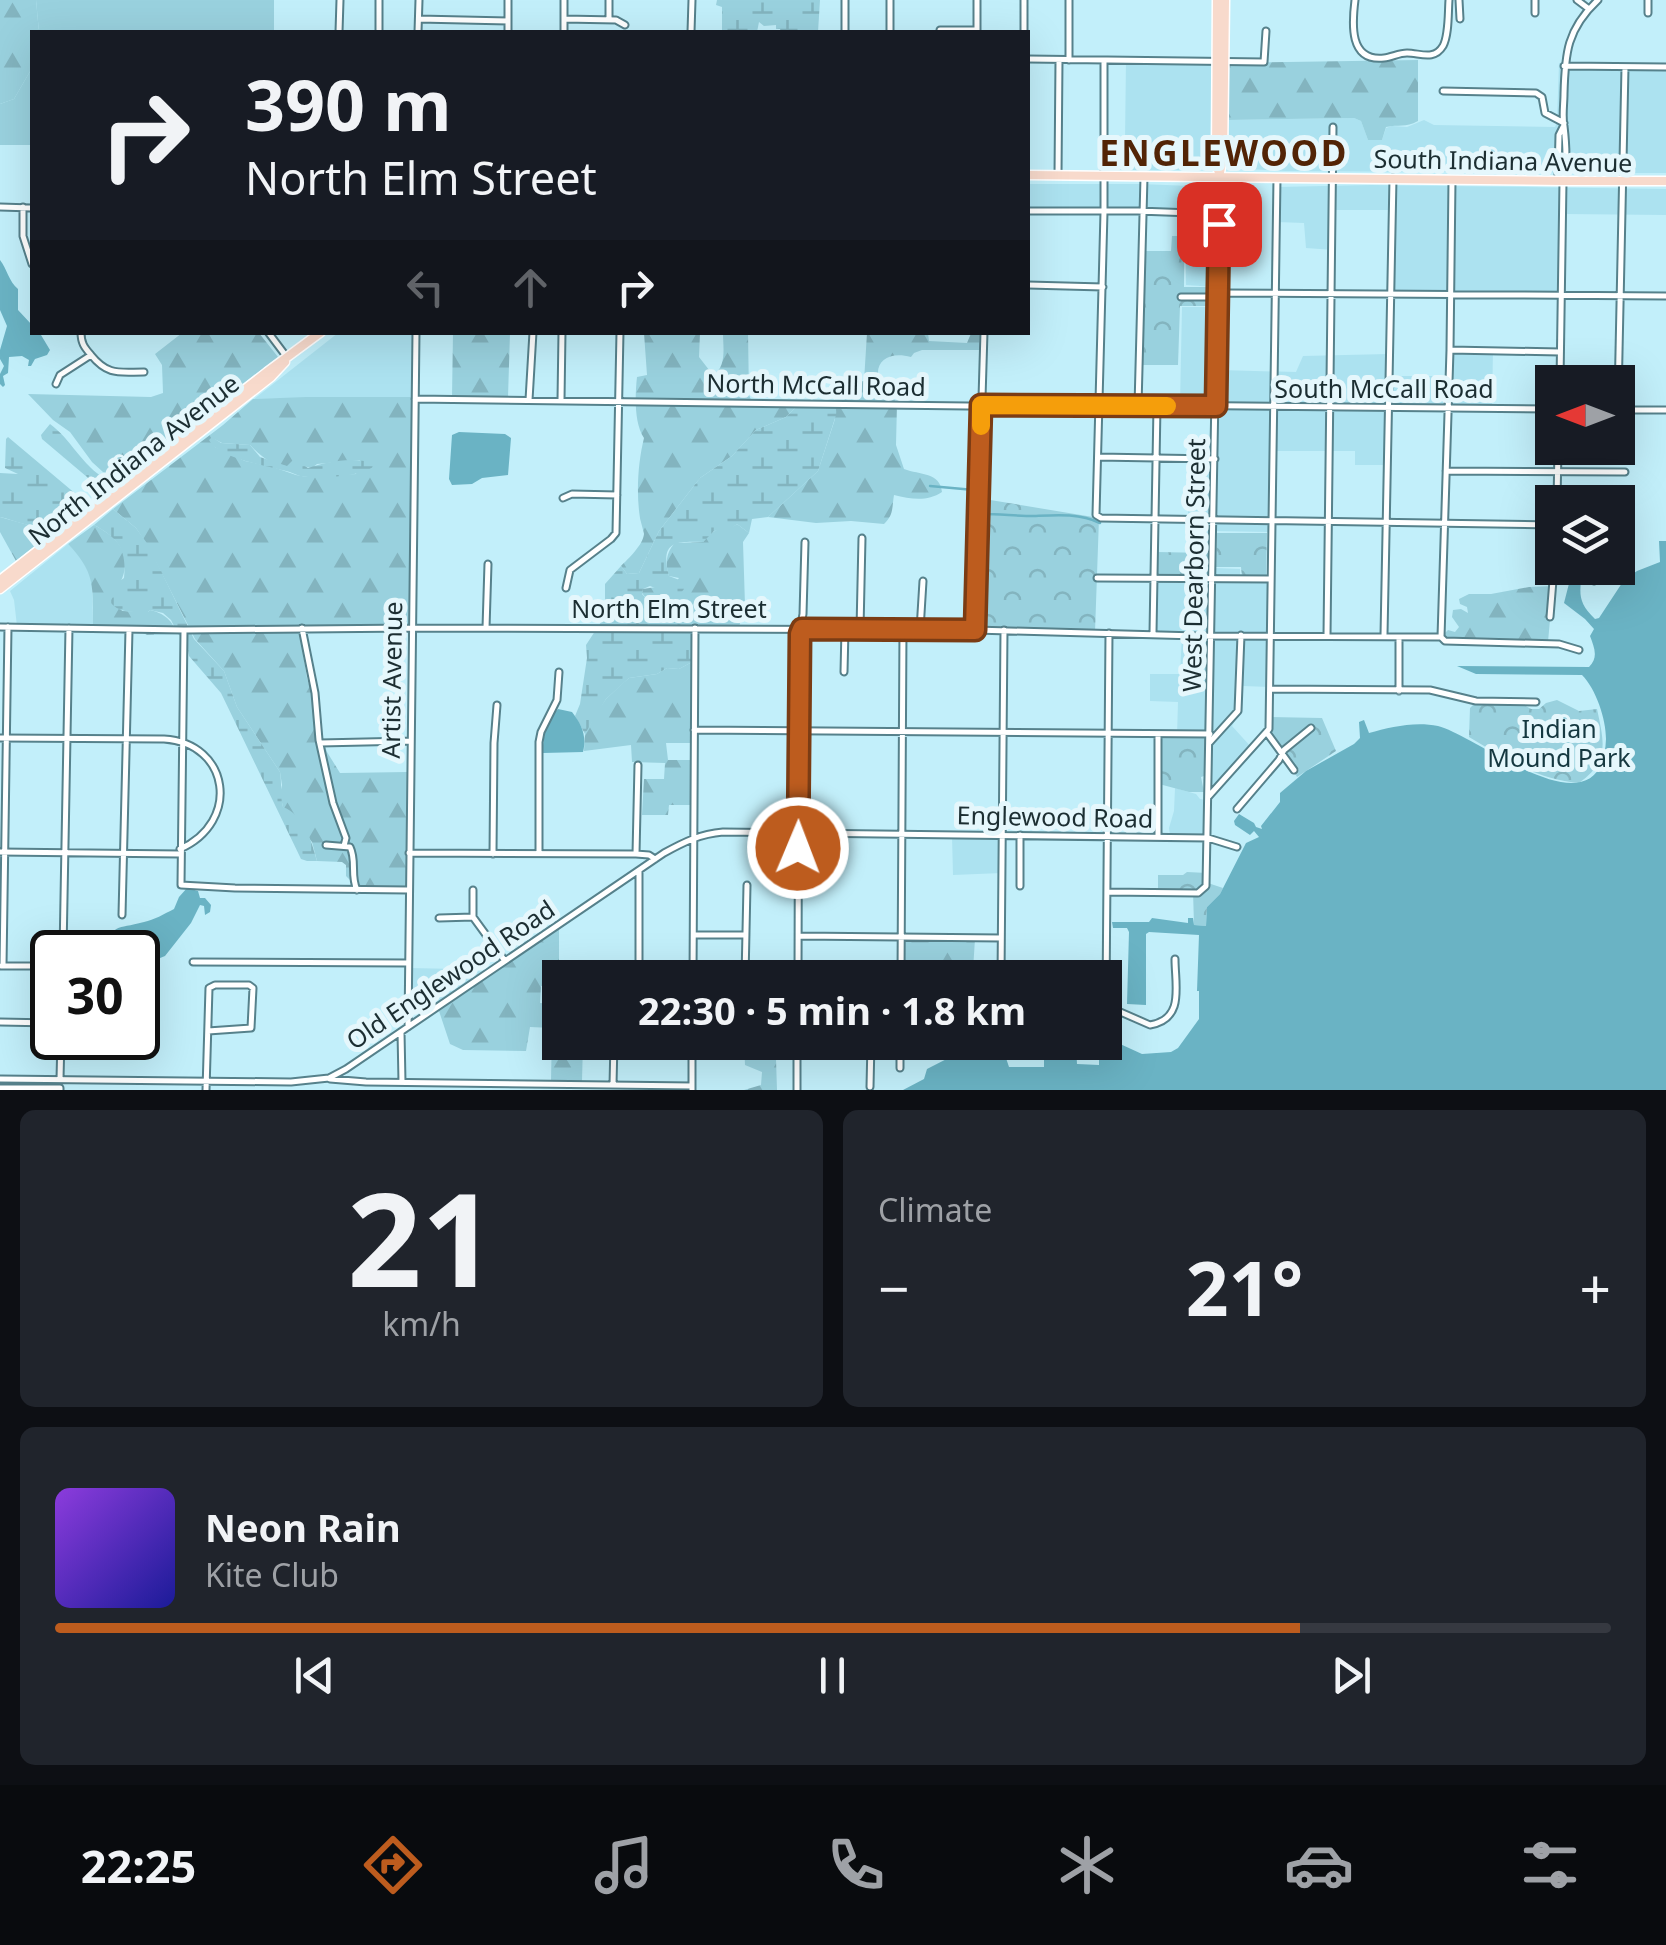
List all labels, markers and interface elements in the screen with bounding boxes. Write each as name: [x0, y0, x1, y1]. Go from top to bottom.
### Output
text: 390 m: [245, 56, 452, 152]
icon: right: [80, 70, 210, 200]
district label: ENGLEWOOD: [1099, 129, 1349, 176]
street label: South Indiana Avenue: [1373, 141, 1633, 179]
text: North Elm Street: [245, 147, 597, 208]
pin: [1177, 182, 1262, 267]
icon: arrive: [1192, 197, 1247, 252]
icon: left: [398, 260, 453, 315]
icon: ahead: [503, 260, 558, 315]
icon: right: [608, 260, 663, 315]
street label: North McCall Road: [706, 365, 926, 403]
north arrow: [1535, 365, 1635, 465]
map controls: [1535, 365, 1635, 585]
street label: North Indiana Avenue: [21, 366, 245, 552]
street label: South McCall Road: [1274, 371, 1494, 405]
street label: West Dearborn Street: [1174, 438, 1212, 692]
button: layers: [1535, 485, 1635, 585]
street label: North Elm Street: [571, 591, 767, 625]
street label: Artist Avenue: [373, 601, 409, 759]
park label: Indian Mound Park: [1487, 711, 1631, 774]
position arrow: [746, 796, 850, 900]
street label: Englewood Road: [956, 797, 1154, 835]
street label: Old Englewood Road: [339, 892, 561, 1056]
speed limit sign: 30: [30, 930, 160, 1060]
text: 22:30 · 5 min · 1.8 km: [638, 984, 1026, 1036]
text: 21: [347, 1148, 496, 1325]
text: Climate: [878, 1188, 992, 1231]
text: 21°: [1186, 1236, 1303, 1338]
text: −: [878, 1250, 909, 1325]
text: +: [1580, 1250, 1611, 1325]
text: km/h: [382, 1302, 461, 1345]
text: Neon Rain: [205, 1501, 401, 1553]
text: Kite Club: [205, 1553, 339, 1596]
icon: previous: [287, 1648, 342, 1703]
icon: pause: [805, 1648, 860, 1703]
icon: next: [1324, 1648, 1379, 1703]
icon: directions: [358, 1830, 428, 1900]
icon: music: [589, 1830, 659, 1900]
icon: phone: [821, 1830, 891, 1900]
icon: climate: [1052, 1830, 1122, 1900]
icon: car: [1284, 1830, 1354, 1900]
icon: filters: [1515, 1830, 1585, 1900]
text: 22:25: [81, 1835, 196, 1896]

